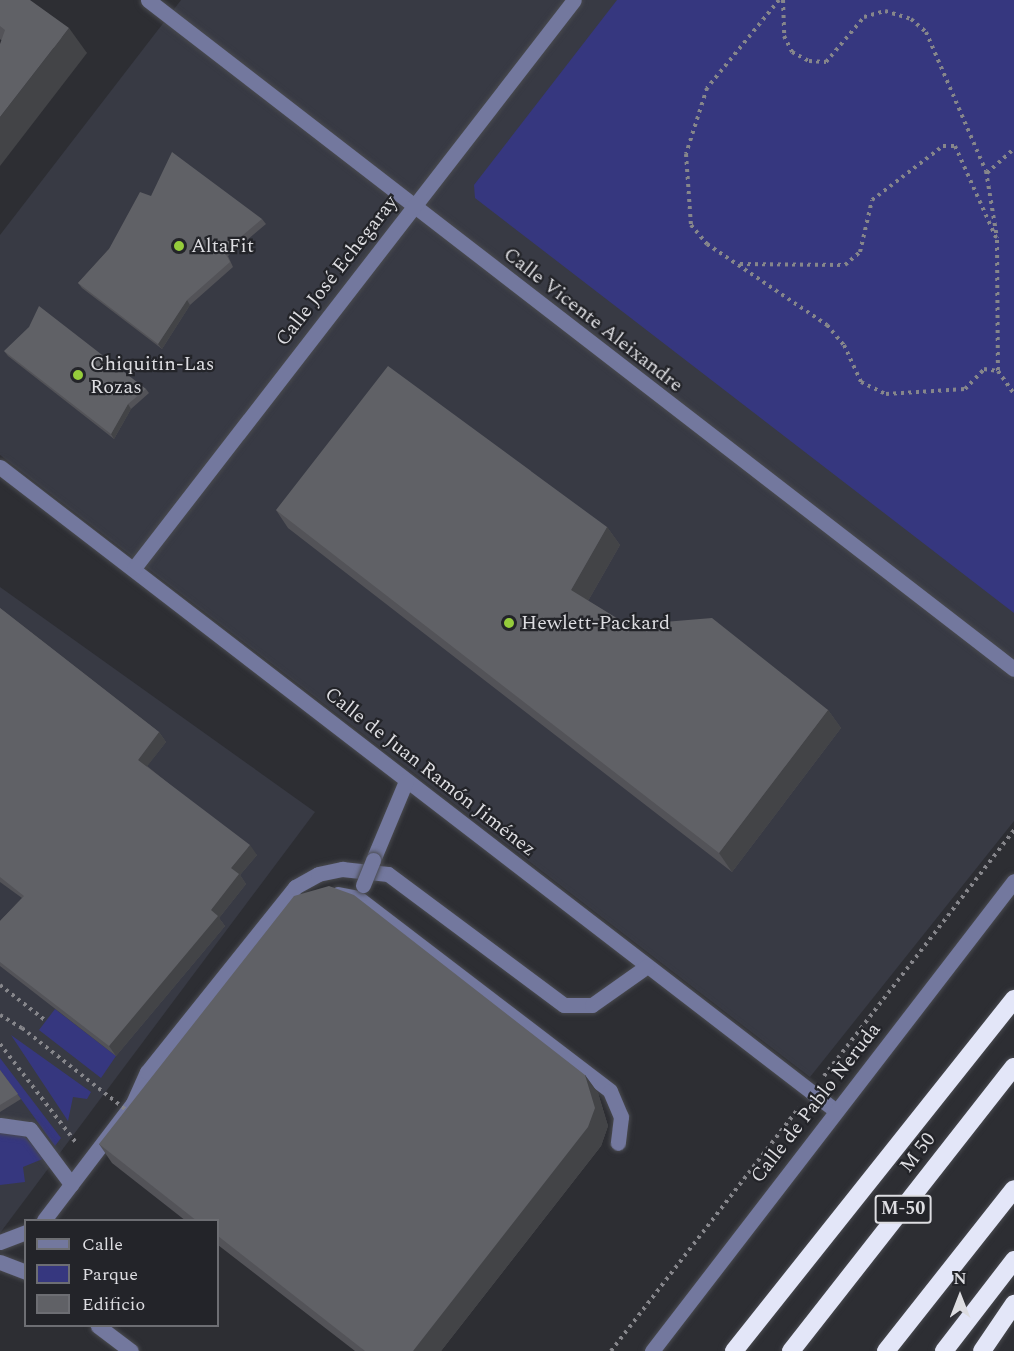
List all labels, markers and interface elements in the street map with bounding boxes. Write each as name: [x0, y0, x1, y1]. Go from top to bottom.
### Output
street label: Calle José Echegaray: [271, 191, 403, 351]
place label: AltaFit: [191, 234, 254, 258]
marker: AltaFit: [172, 239, 186, 253]
street label: Calle Vicente Aleixandre: [498, 242, 688, 398]
place label: Chiquitin-Las Rozas: [90, 352, 214, 399]
marker: Chiquitin-Las Rozas: [71, 368, 85, 382]
place label: Hewlett-Packard: [521, 611, 670, 635]
marker: Hewlett-Packard: [502, 616, 516, 630]
street label: Calle de Juan Ramón Jiménez: [320, 682, 540, 862]
street label: Calle de Pablo Neruda: [746, 1018, 886, 1188]
street label: M 50: [895, 1128, 941, 1178]
road number: M-50: [874, 1194, 932, 1224]
legend: [24, 1219, 219, 1327]
text: Calle: [82, 1231, 123, 1258]
text: Parque: [82, 1261, 138, 1288]
north arrow: [930, 1267, 990, 1327]
text: N: [953, 1267, 967, 1291]
text: Edificio: [82, 1291, 145, 1318]

